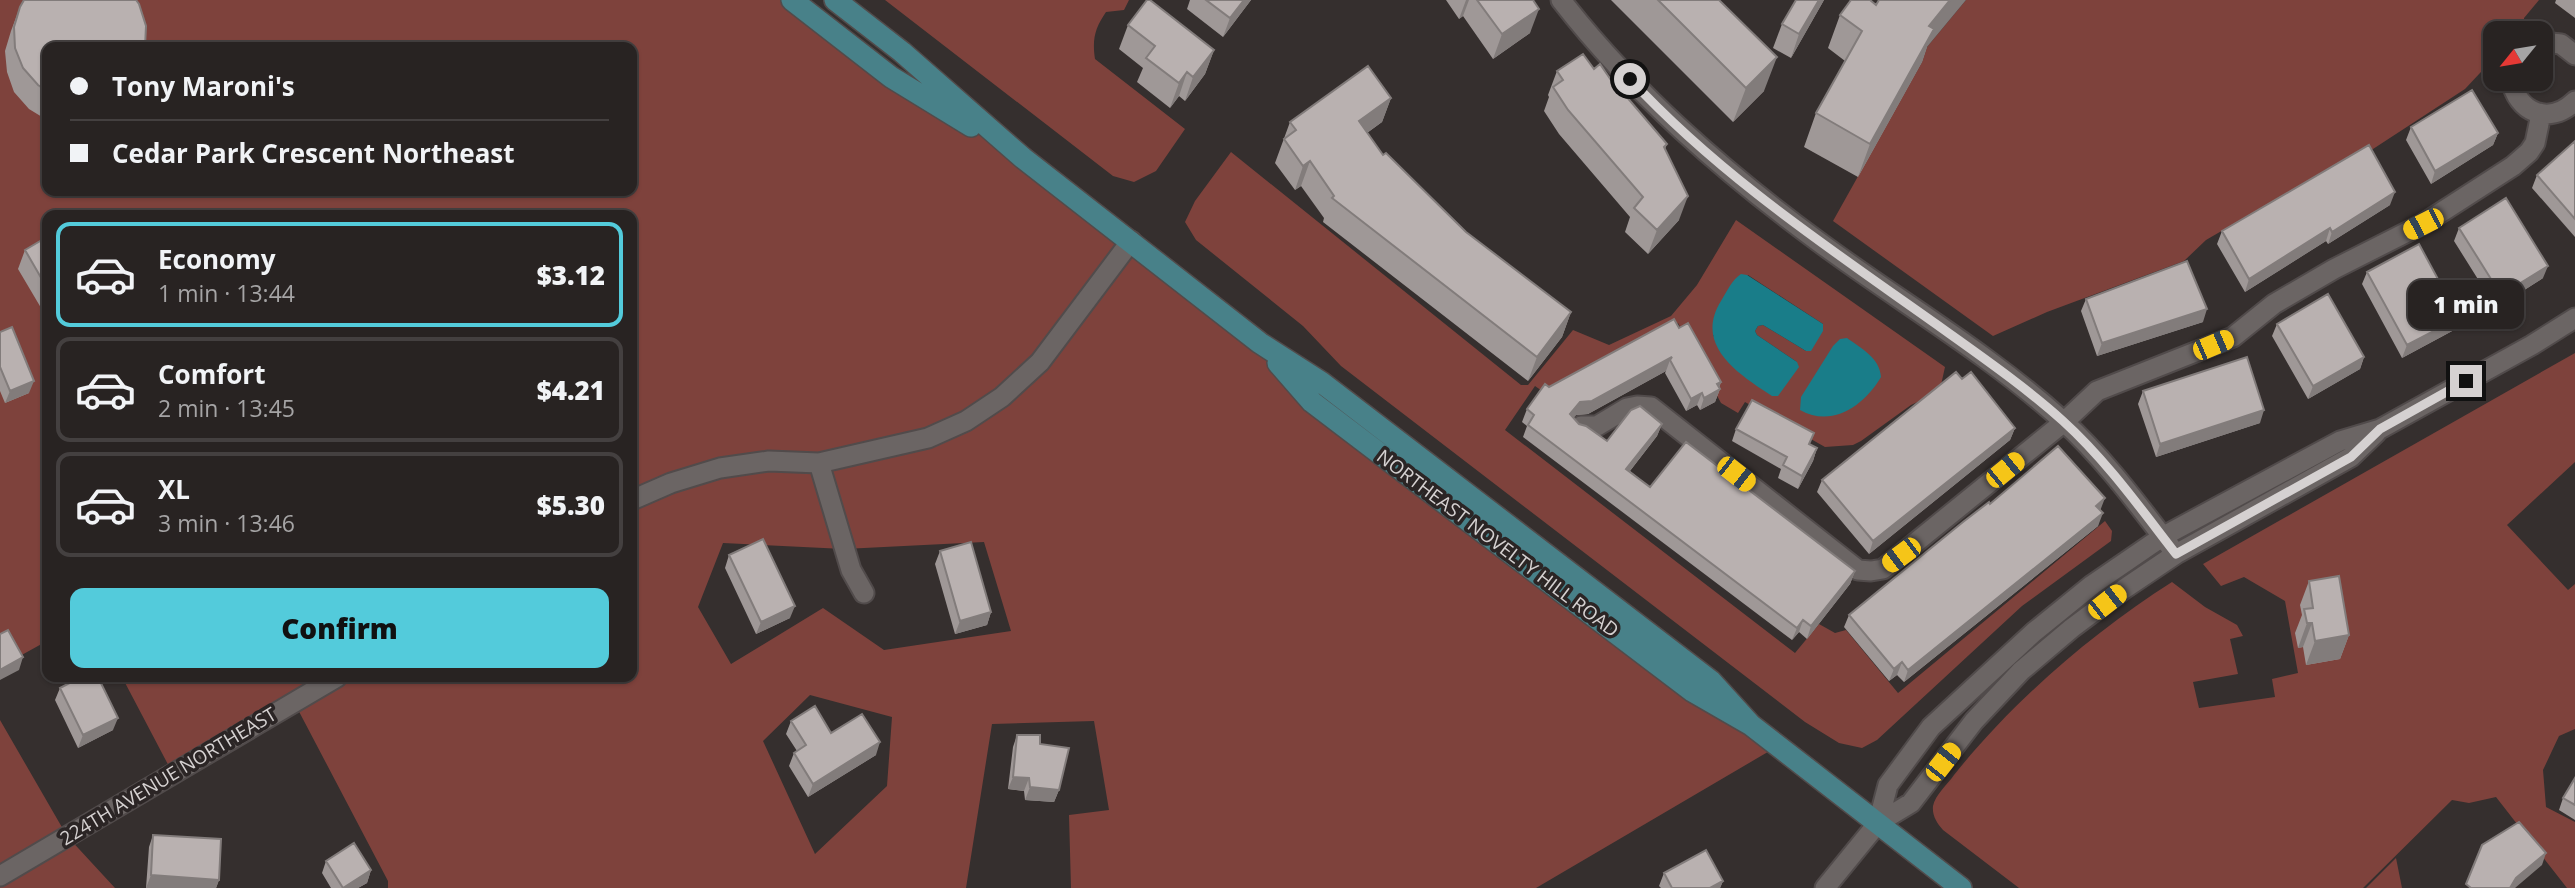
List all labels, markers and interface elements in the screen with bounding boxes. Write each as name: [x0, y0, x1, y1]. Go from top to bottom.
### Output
north arrow: [2483, 21, 2553, 91]
map controls: [2483, 21, 2553, 91]
route start: [1614, 63, 1646, 95]
text: Tony Maroni's: [112, 68, 295, 104]
text: Cedar Park Crescent Northeast: [112, 135, 515, 171]
car: [2400, 205, 2447, 243]
text: Economy: [158, 241, 276, 277]
icon: car: [74, 243, 137, 306]
text: $3.12: [537, 257, 605, 293]
text: 1 min · 13:44: [158, 277, 295, 309]
callout: 1 min: [2408, 280, 2524, 328]
text: 1 min: [2433, 288, 2499, 320]
car: [2190, 327, 2237, 363]
text: Comfort: [158, 356, 265, 392]
icon: car: [74, 358, 137, 421]
route end: [2450, 365, 2482, 397]
text: $4.21: [537, 372, 605, 408]
text: 2 min · 13:45: [158, 392, 295, 424]
street label: NORTHEAST NOVELTY HILL ROAD: [1372, 443, 1624, 643]
car: [1983, 449, 2028, 491]
car: [1713, 453, 1760, 495]
text: XL: [158, 471, 190, 507]
icon: car: [74, 473, 137, 536]
text: $5.30: [537, 487, 605, 523]
text: 3 min · 13:46: [158, 507, 295, 539]
car: [1878, 534, 1925, 576]
car: [2084, 581, 2131, 623]
button: Confirm: [70, 588, 609, 668]
street label: 224TH AVENUE NORTHEAST: [55, 701, 282, 851]
car: [1922, 739, 1965, 785]

